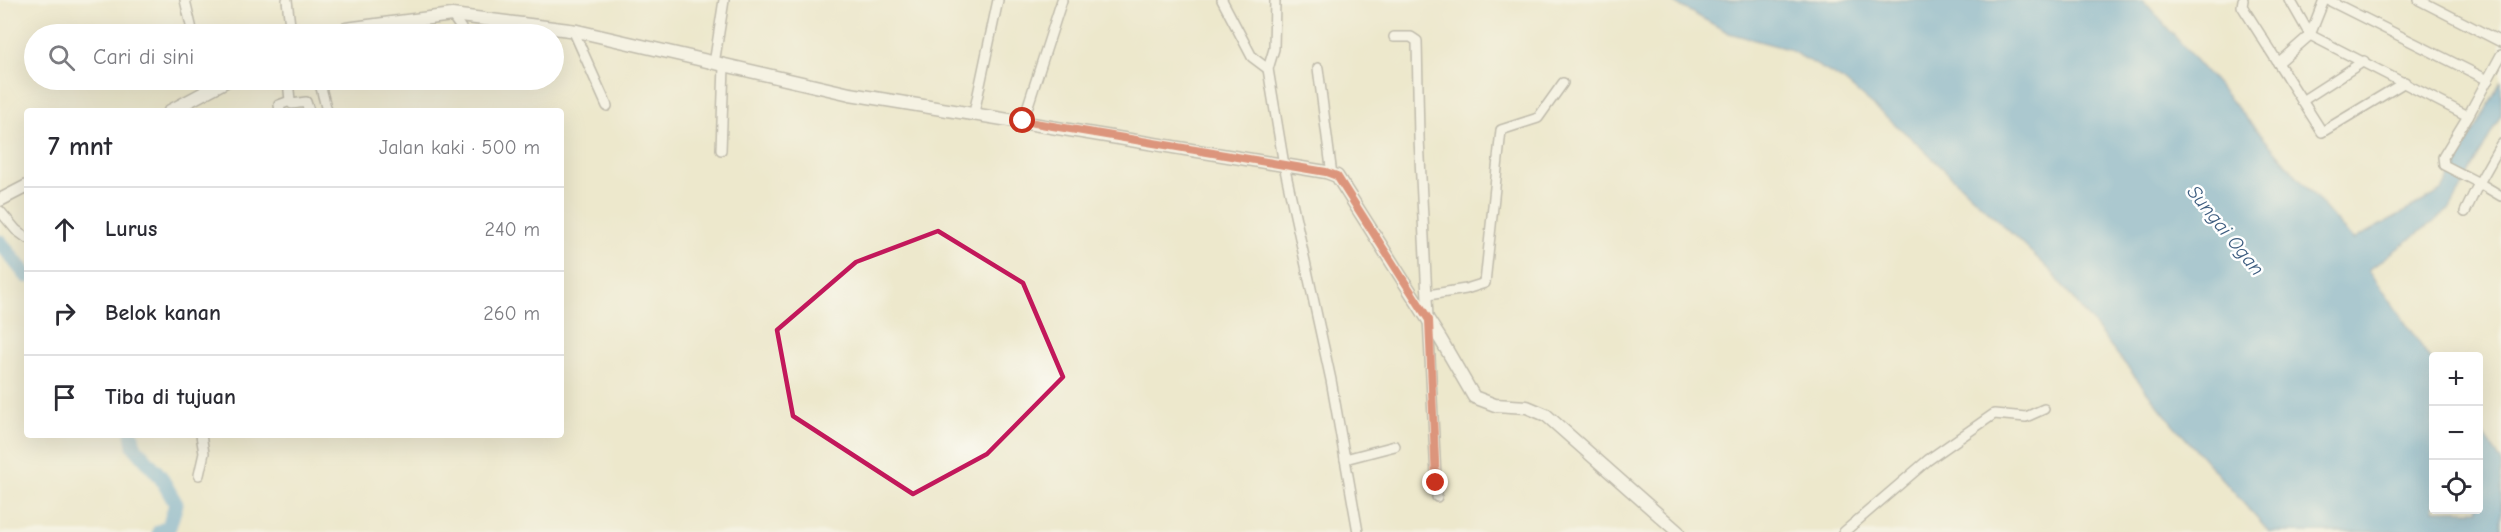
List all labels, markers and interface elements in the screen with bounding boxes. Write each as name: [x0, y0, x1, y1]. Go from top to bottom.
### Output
search box: [24, 24, 564, 90]
icon: search: [45, 41, 78, 74]
text: Cari di sini: [93, 44, 194, 70]
route start: [1009, 107, 1035, 133]
text: 7 mnt: [48, 132, 112, 162]
text: Jalan kaki · 500 m: [379, 136, 540, 159]
water label: Sungai Ogan: [2182, 181, 2269, 280]
icon: ahead: [48, 213, 81, 246]
text: Lurus: [105, 216, 157, 242]
text: 240 m: [485, 218, 540, 241]
icon: right: [48, 297, 81, 330]
text: Belok kanan: [105, 300, 221, 326]
text: 260 m: [483, 302, 540, 325]
map controls: [2429, 352, 2483, 514]
button: +: [2429, 352, 2483, 406]
icon: arrive: [48, 381, 81, 414]
text: Tiba di tujuan: [105, 384, 236, 410]
button: −: [2429, 406, 2483, 460]
button: locate: [2429, 460, 2483, 514]
route end: [1422, 469, 1448, 495]

